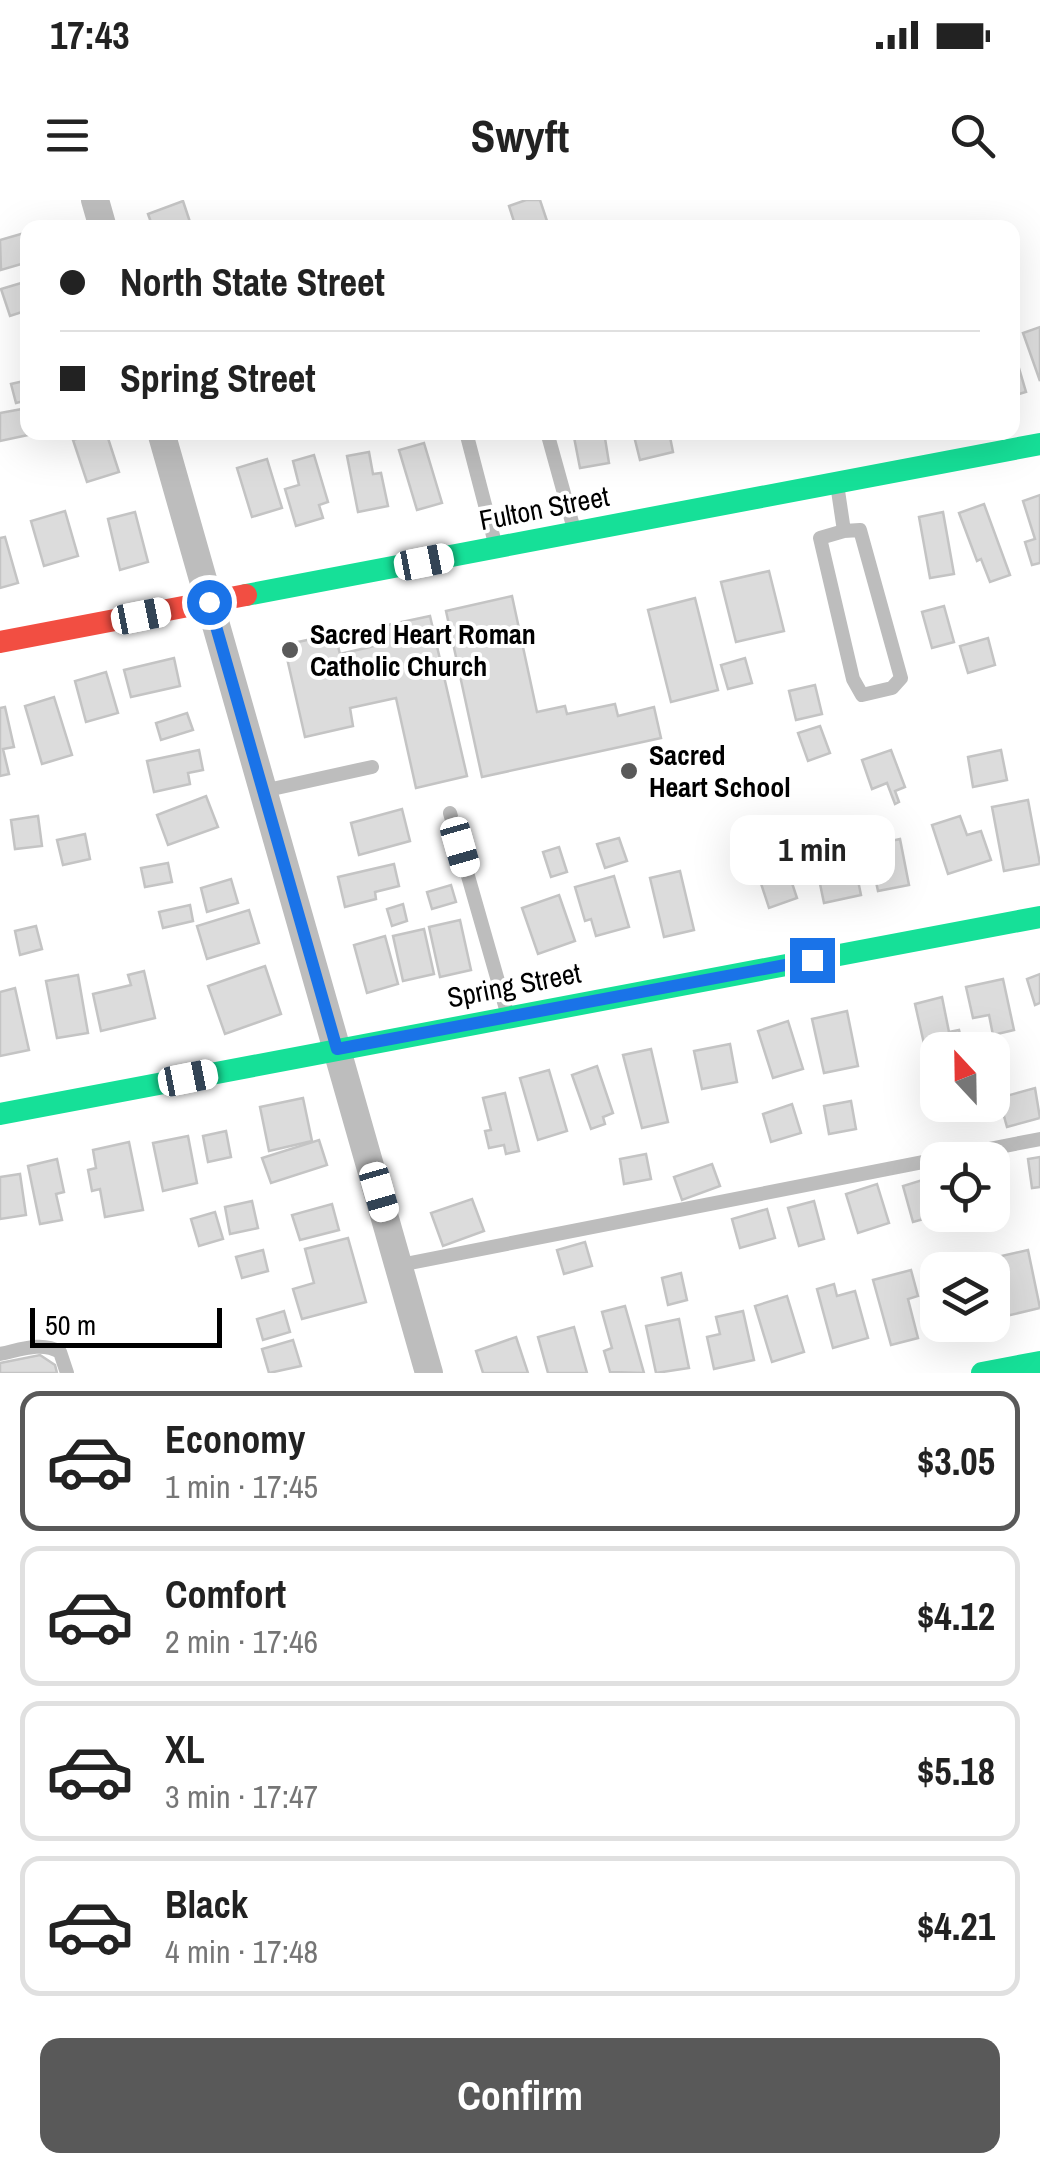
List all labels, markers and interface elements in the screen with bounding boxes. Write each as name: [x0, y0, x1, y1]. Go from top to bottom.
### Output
text: 17:43: [50, 10, 130, 61]
text: Swyft: [471, 105, 569, 166]
icon: menu: [40, 108, 95, 163]
icon: search: [945, 108, 1000, 163]
text: North State Street: [120, 257, 385, 308]
text: Spring Street: [120, 353, 316, 404]
street label: Fulton Street: [476, 477, 612, 539]
car: [392, 542, 456, 582]
route start: [187, 580, 232, 625]
car: [109, 596, 173, 636]
place label: Sacred Heart Roman Catholic Church: [310, 615, 536, 685]
marker: Sacred Heart Roman Catholic Church: [279, 639, 301, 661]
place label: Sacred Heart School: [649, 736, 791, 806]
marker: Sacred Heart School: [618, 760, 640, 782]
car: [437, 814, 483, 880]
callout: 1 min: [730, 815, 894, 885]
text: 1 min: [778, 828, 847, 871]
route end: [790, 938, 835, 983]
street label: Spring Street: [444, 953, 584, 1017]
north arrow: [920, 1032, 1010, 1122]
map controls: [920, 1032, 1010, 1342]
car: [156, 1058, 220, 1098]
button: locate: [920, 1142, 1010, 1232]
car: [356, 1159, 402, 1225]
button: layers: [920, 1252, 1010, 1342]
scale bar: [30, 1303, 222, 1348]
text: 50 m: [45, 1306, 96, 1344]
text: Economy: [165, 1414, 305, 1465]
icon: car: [45, 1416, 135, 1506]
text: $3.05: [917, 1436, 995, 1487]
text: 1 min · 17:45: [165, 1465, 318, 1508]
text: Comfort: [165, 1569, 286, 1620]
icon: car: [45, 1571, 135, 1661]
text: $4.12: [917, 1591, 995, 1642]
text: 2 min · 17:46: [165, 1620, 318, 1663]
text: XL: [165, 1724, 205, 1775]
icon: car: [45, 1726, 135, 1816]
text: $5.18: [917, 1746, 995, 1797]
text: 3 min · 17:47: [165, 1775, 318, 1818]
text: Black: [165, 1879, 248, 1930]
icon: car: [45, 1881, 135, 1971]
text: $4.21: [917, 1901, 995, 1952]
text: 4 min · 17:48: [165, 1930, 318, 1973]
button: Confirm: [40, 2038, 1000, 2153]

